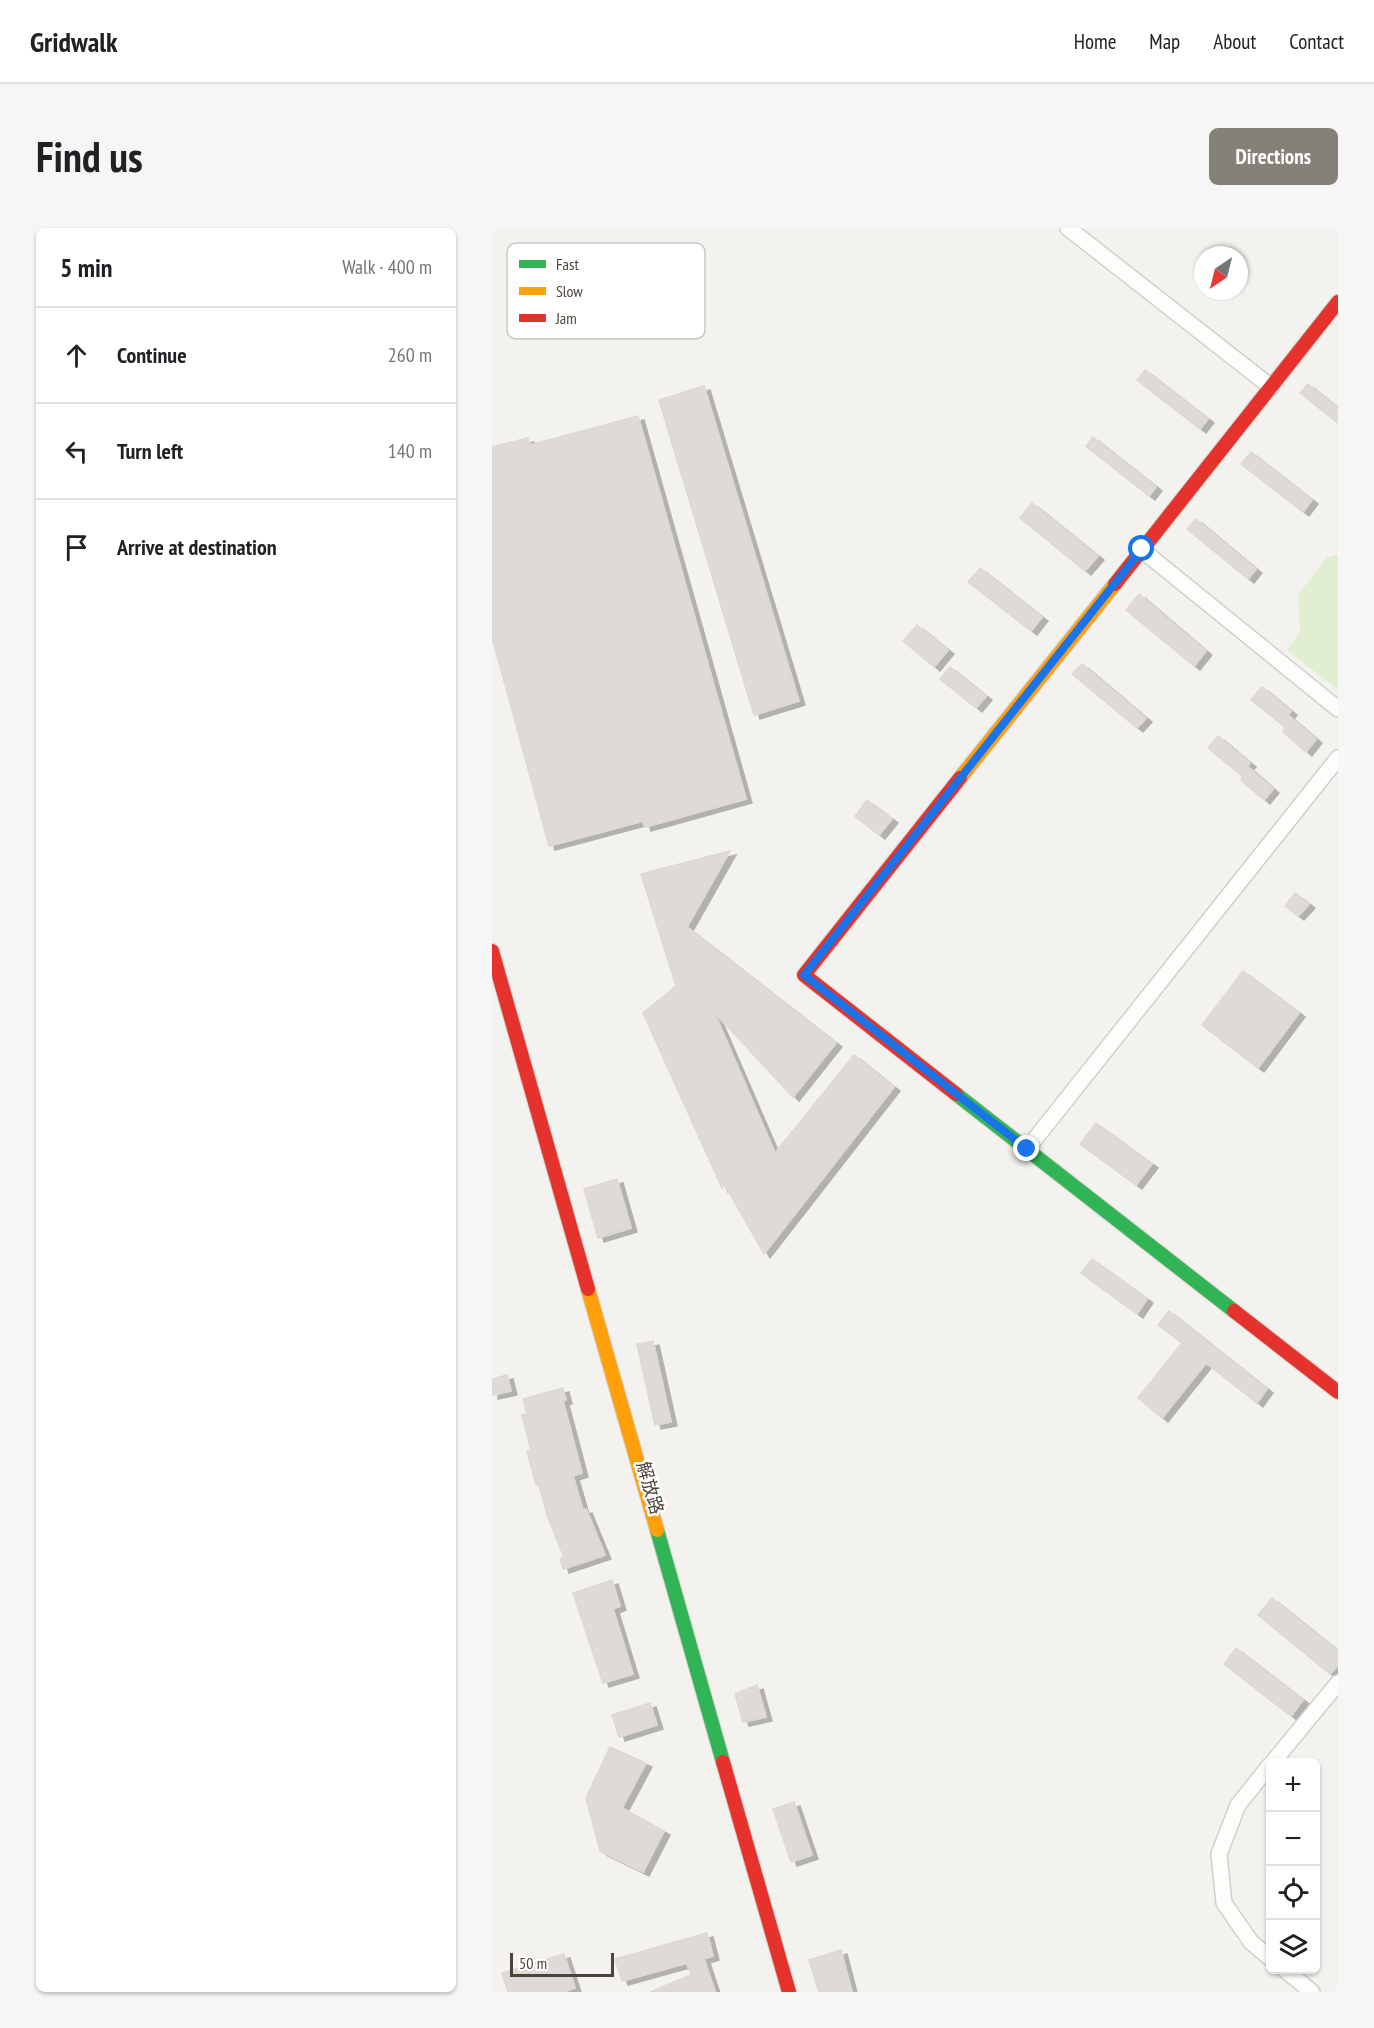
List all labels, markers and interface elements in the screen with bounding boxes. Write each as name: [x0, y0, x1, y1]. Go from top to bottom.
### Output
text: Gridwalk: [30, 23, 118, 60]
text: Home: [1074, 28, 1116, 55]
text: Map: [1149, 28, 1180, 55]
text: About: [1213, 28, 1256, 55]
text: Contact: [1289, 28, 1344, 55]
button: Directions: [1209, 128, 1338, 185]
text: Find us: [36, 129, 143, 184]
legend: [507, 243, 705, 339]
north arrow: [1194, 246, 1248, 300]
text: 5 min: [60, 251, 113, 284]
text: Walk · 400 m: [342, 254, 432, 280]
text: Fast: [556, 254, 579, 274]
text: Slow: [556, 281, 583, 301]
text: Jam: [555, 308, 577, 328]
icon: ahead: [60, 339, 93, 372]
text: Continue: [117, 341, 187, 369]
text: 260 m: [388, 342, 432, 368]
icon: left: [60, 435, 93, 468]
text: Turn left: [117, 437, 183, 465]
text: 140 m: [388, 438, 432, 464]
icon: arrive: [60, 531, 93, 564]
text: Arrive at destination: [117, 533, 277, 561]
route start: [1128, 535, 1154, 561]
route end: [1013, 1135, 1039, 1161]
street label: 解放路: [632, 1459, 669, 1517]
map controls: [1266, 1758, 1320, 1974]
button: +: [1266, 1758, 1320, 1812]
button: −: [1266, 1812, 1320, 1866]
button: locate: [1266, 1866, 1320, 1920]
button: layers: [1266, 1920, 1320, 1974]
scale bar: [510, 1950, 614, 1978]
text: 50 m: [519, 1953, 547, 1973]

